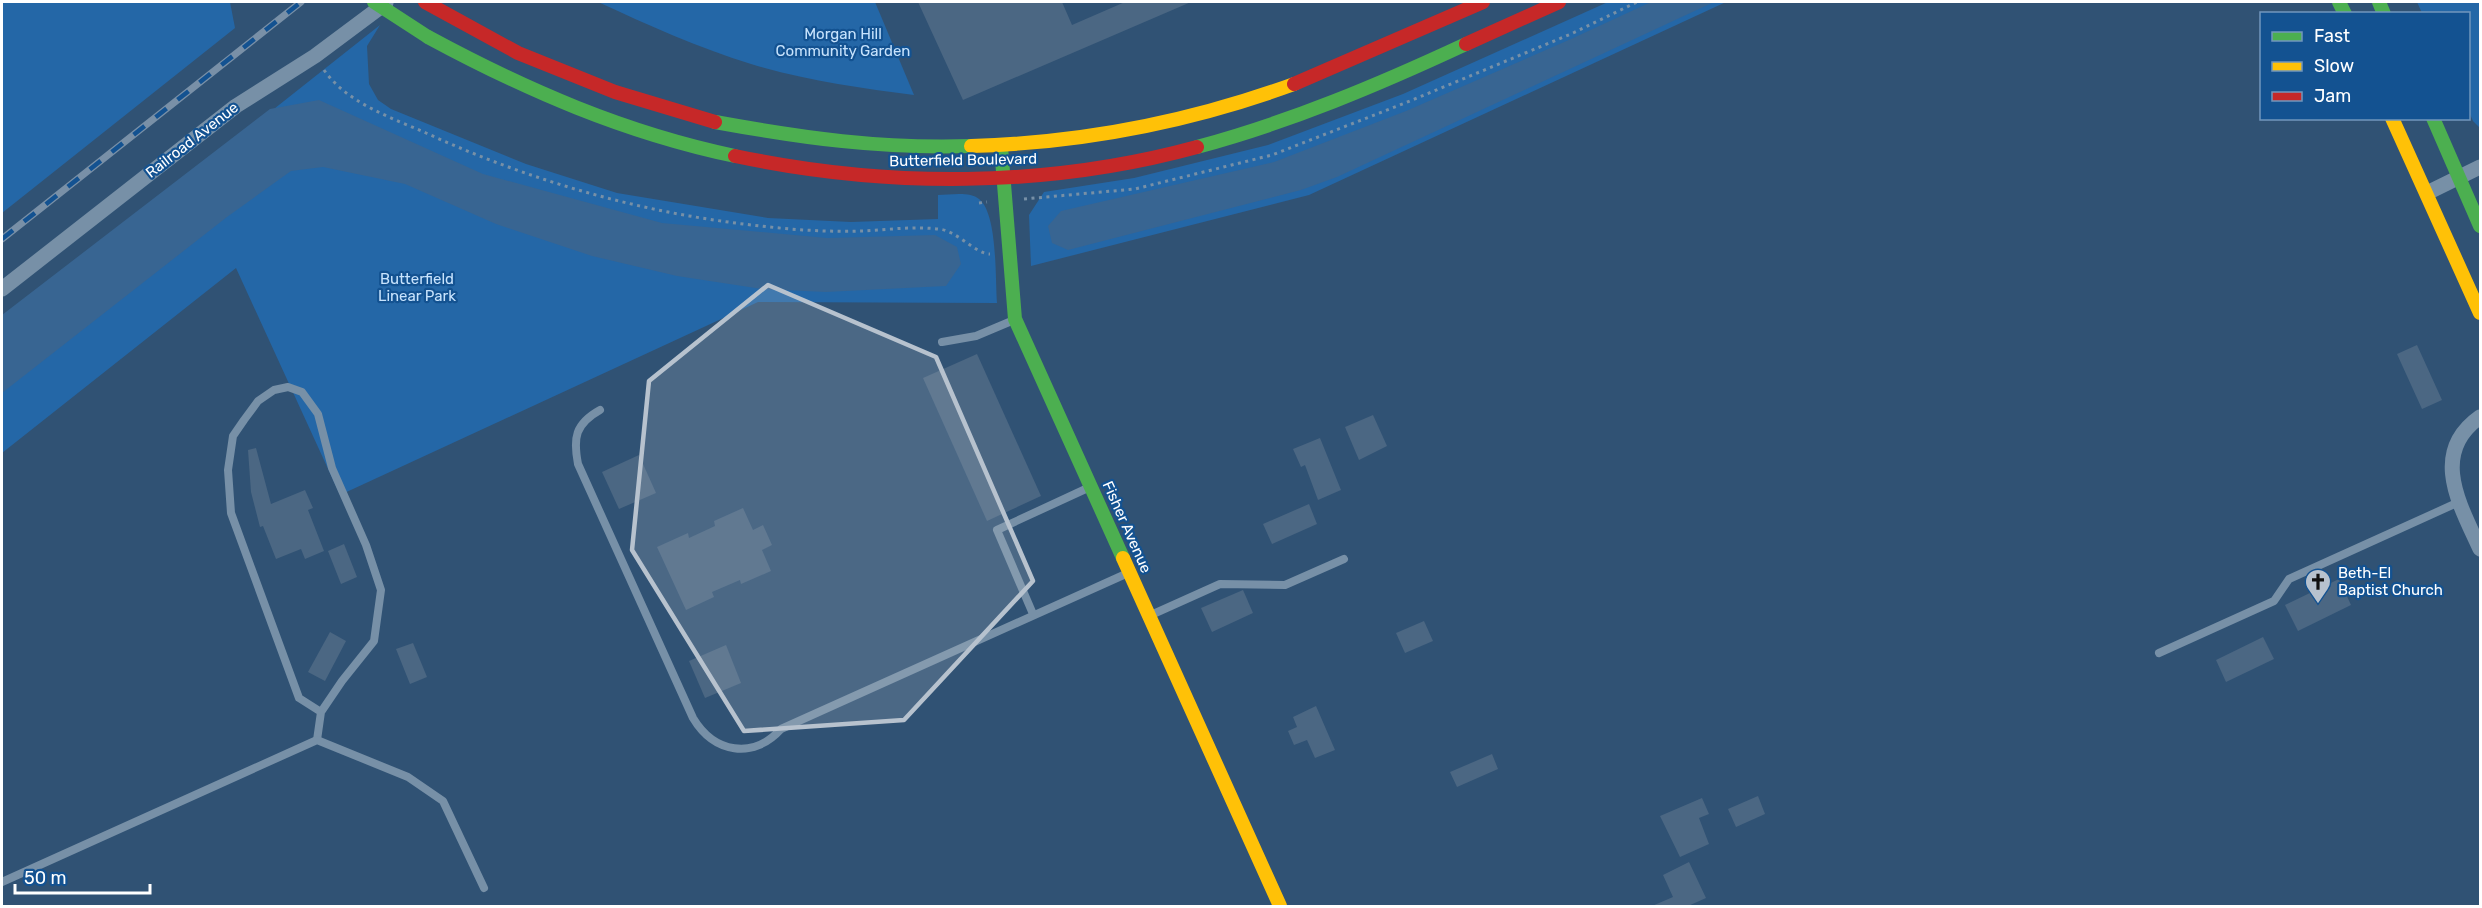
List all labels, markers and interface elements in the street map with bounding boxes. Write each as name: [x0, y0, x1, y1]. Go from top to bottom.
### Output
legend: [2260, 12, 2470, 120]
park label: Morgan Hill Community Garden: [776, 25, 910, 60]
text: Fast: [2314, 25, 2350, 47]
text: Slow: [2314, 55, 2354, 77]
text: Jam: [2314, 85, 2351, 107]
street label: Railroad Avenue: [142, 98, 242, 182]
street label: Butterfield Boulevard: [889, 150, 1037, 170]
park label: Butterfield Linear Park: [378, 270, 456, 305]
street label: Fisher Avenue: [1099, 478, 1155, 576]
place label: Beth-El Baptist Church: [2338, 564, 2443, 599]
church icon: Beth-El Baptist Church: [2303, 567, 2333, 605]
scale bar: [15, 857, 150, 895]
text: 50 m: [24, 867, 67, 889]

